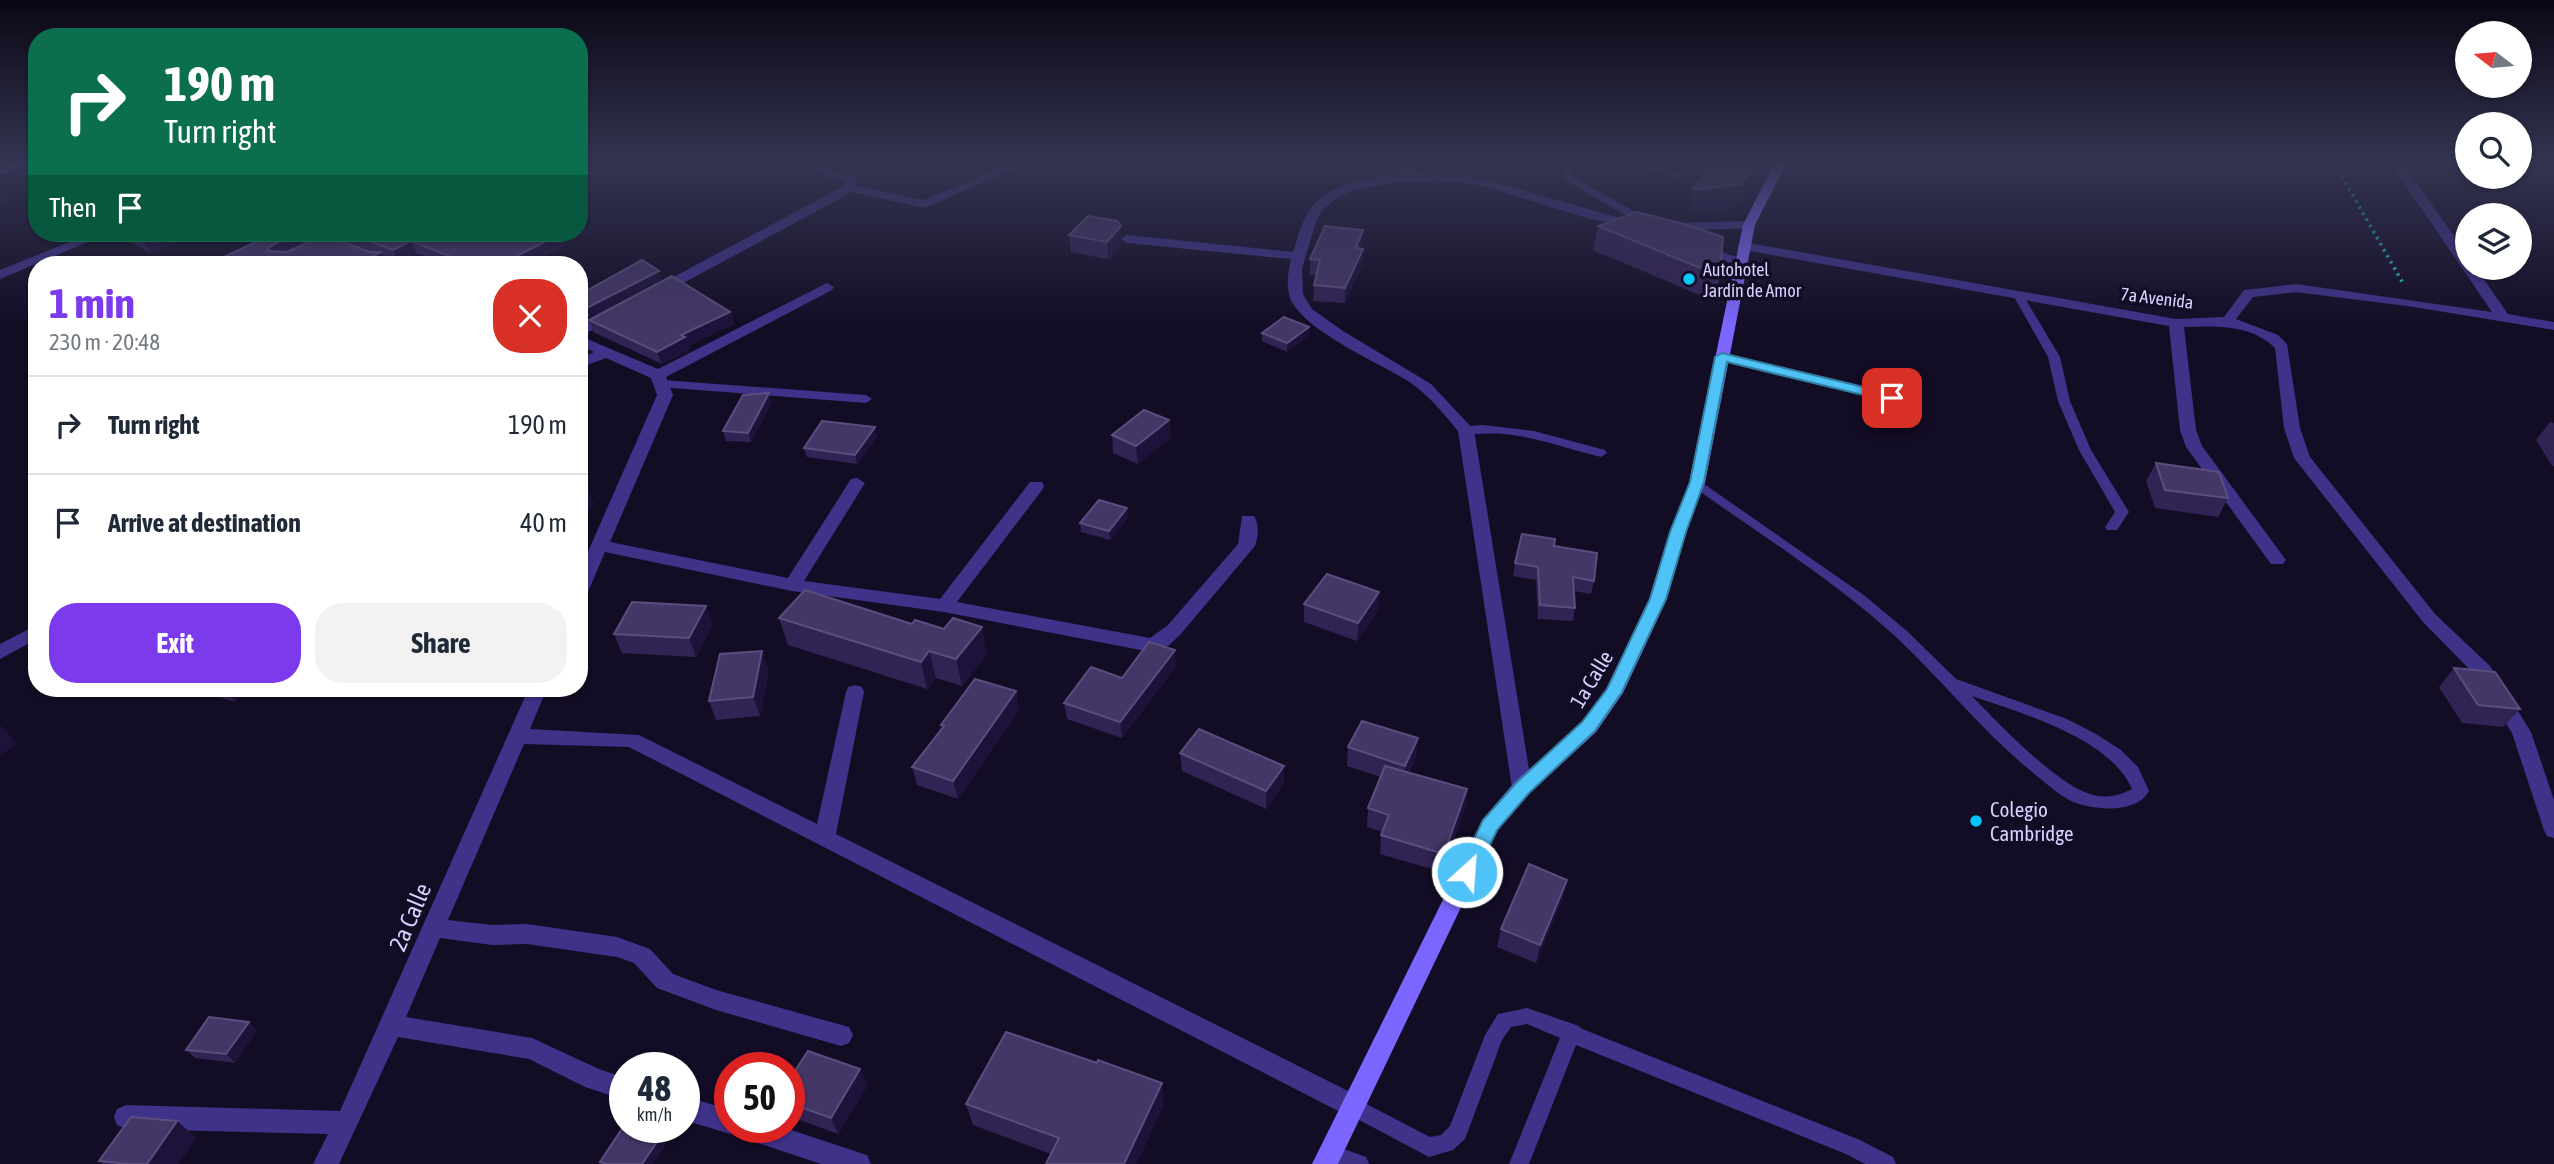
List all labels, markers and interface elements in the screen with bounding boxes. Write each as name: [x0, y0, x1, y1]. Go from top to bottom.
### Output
north arrow: [2455, 21, 2532, 98]
map controls: [2455, 21, 2532, 280]
text: 190 m: [164, 55, 275, 111]
icon: right: [49, 56, 140, 147]
button: search: [2455, 112, 2532, 189]
text: Turn right: [164, 113, 277, 150]
icon: arrive: [111, 189, 149, 227]
text: Then: [49, 193, 97, 223]
button: layers: [2455, 203, 2532, 280]
place label: Autohotel Jardín de Amor: [1703, 259, 1802, 301]
marker: Autohotel Jardín de Amor: [1681, 271, 1697, 287]
text: 1 min: [49, 279, 135, 327]
button: close: [493, 279, 567, 353]
street label: 7a Avenida: [2119, 283, 2195, 313]
text: 230 m · 20:48: [49, 329, 160, 355]
pin: [1862, 368, 1922, 428]
icon: arrive: [1873, 379, 1911, 417]
icon: right: [49, 406, 87, 444]
text: Turn right: [108, 410, 199, 440]
text: 190 m: [508, 410, 567, 440]
icon: arrive: [49, 504, 87, 542]
text: Arrive at destination: [108, 508, 301, 538]
text: 40 m: [520, 508, 567, 538]
button: Exit: [49, 603, 301, 683]
button: Share: [315, 603, 567, 683]
street label: 1a Calle: [1565, 646, 1617, 712]
place label: Colegio Cambridge: [1990, 797, 2073, 845]
marker: Colegio Cambridge: [1968, 813, 1984, 829]
position arrow: [1430, 835, 1504, 909]
street label: 2a Calle: [384, 879, 436, 955]
speed limit sign: 50: [714, 1052, 805, 1143]
text: 48: [638, 1068, 671, 1108]
text: km/h: [637, 1104, 672, 1125]

